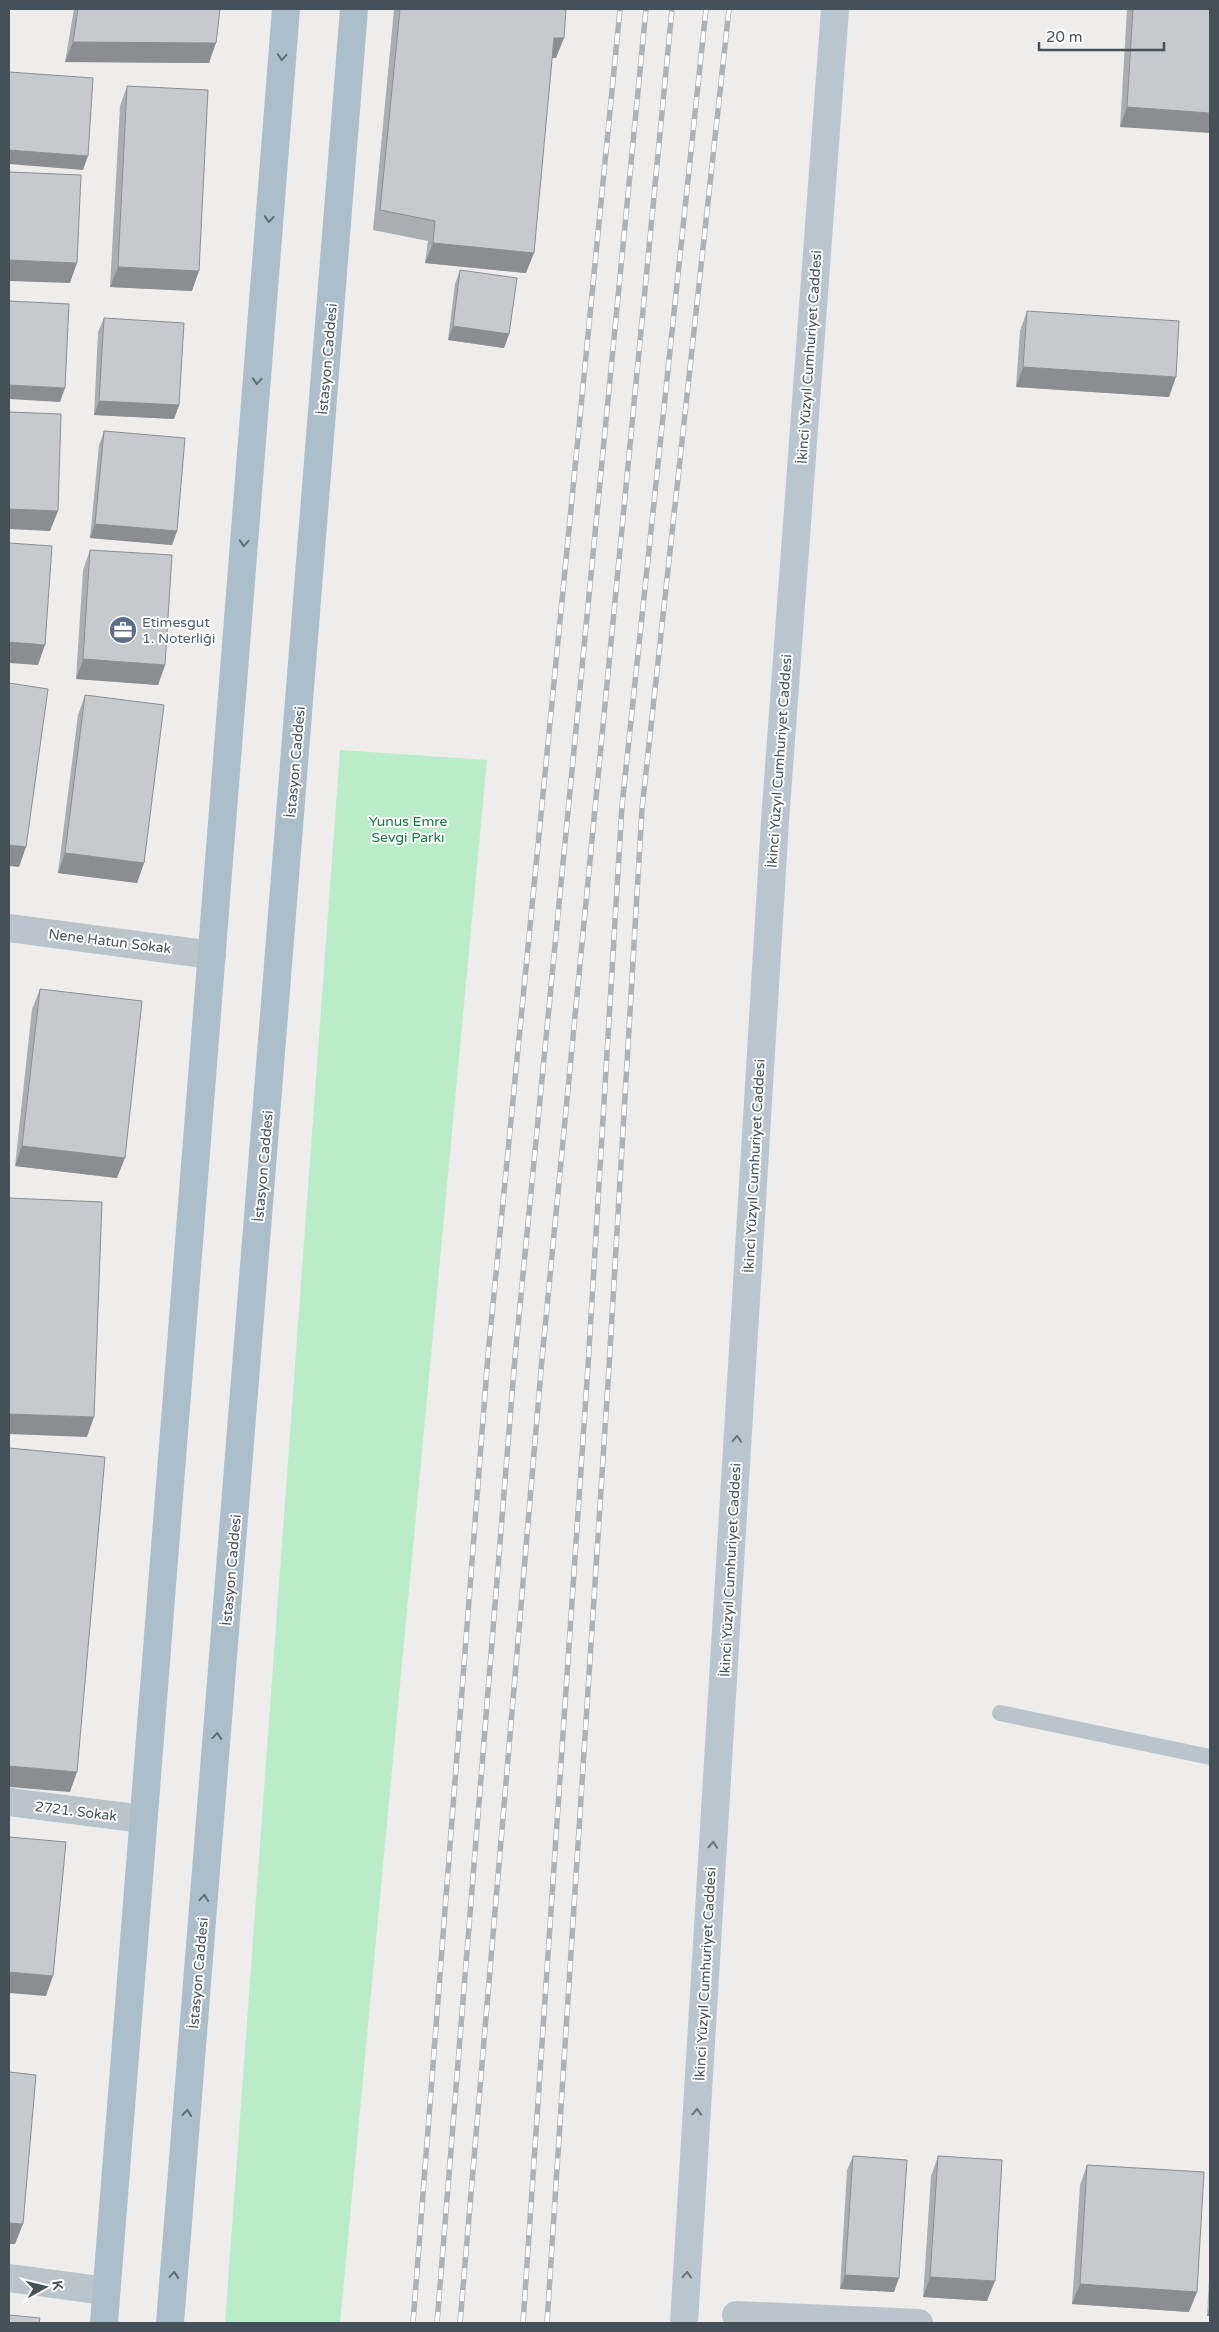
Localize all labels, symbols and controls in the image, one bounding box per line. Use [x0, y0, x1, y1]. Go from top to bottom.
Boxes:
scale bar [1039, 20, 1164, 52]
text: 20 m [1046, 28, 1083, 46]
one-way arrow [277, 54, 288, 62]
one-way arrow [264, 216, 275, 224]
street label: İkinci Yüzyıl Cumhuriyet Caddesi [794, 250, 825, 464]
street label: İstasyon Caddesi [314, 303, 341, 416]
one-way arrow [251, 378, 262, 386]
one-way arrow [239, 540, 250, 548]
place label: Etimesgut 1. Noterliği [142, 614, 215, 647]
office icon: Etimesgut 1. Noterliği [108, 615, 138, 645]
street label: İkinci Yüzyıl Cumhuriyet Caddesi [764, 654, 795, 868]
street label: İstasyon Caddesi [282, 706, 309, 819]
park label: Yunus Emre Sevgi Parkı [369, 813, 447, 846]
street label: Nene Hatun Sokak [48, 926, 173, 958]
street label: İkinci Yüzyıl Cumhuriyet Caddesi [740, 1059, 769, 1273]
street label: İstasyon Caddesi [250, 1110, 277, 1223]
one-way arrow [732, 1434, 743, 1442]
street label: İkinci Yüzyıl Cumhuriyet Caddesi [716, 1463, 745, 1677]
street label: İstasyon Caddesi [218, 1514, 245, 1627]
one-way arrow [212, 1732, 223, 1740]
street label: 2721. Sokak [34, 1798, 118, 1825]
one-way arrow [707, 1841, 718, 1849]
street label: İkinci Yüzyıl Cumhuriyet Caddesi [691, 1867, 720, 2081]
one-way arrow [199, 1894, 210, 1902]
street label: İstasyon Caddesi [185, 1917, 212, 2030]
one-way arrow [181, 2108, 192, 2116]
one-way arrow [691, 2108, 702, 2116]
north arrow [20, 2262, 70, 2312]
one-way arrow [168, 2270, 179, 2278]
one-way arrow [682, 2270, 693, 2278]
text: K [48, 2279, 67, 2292]

